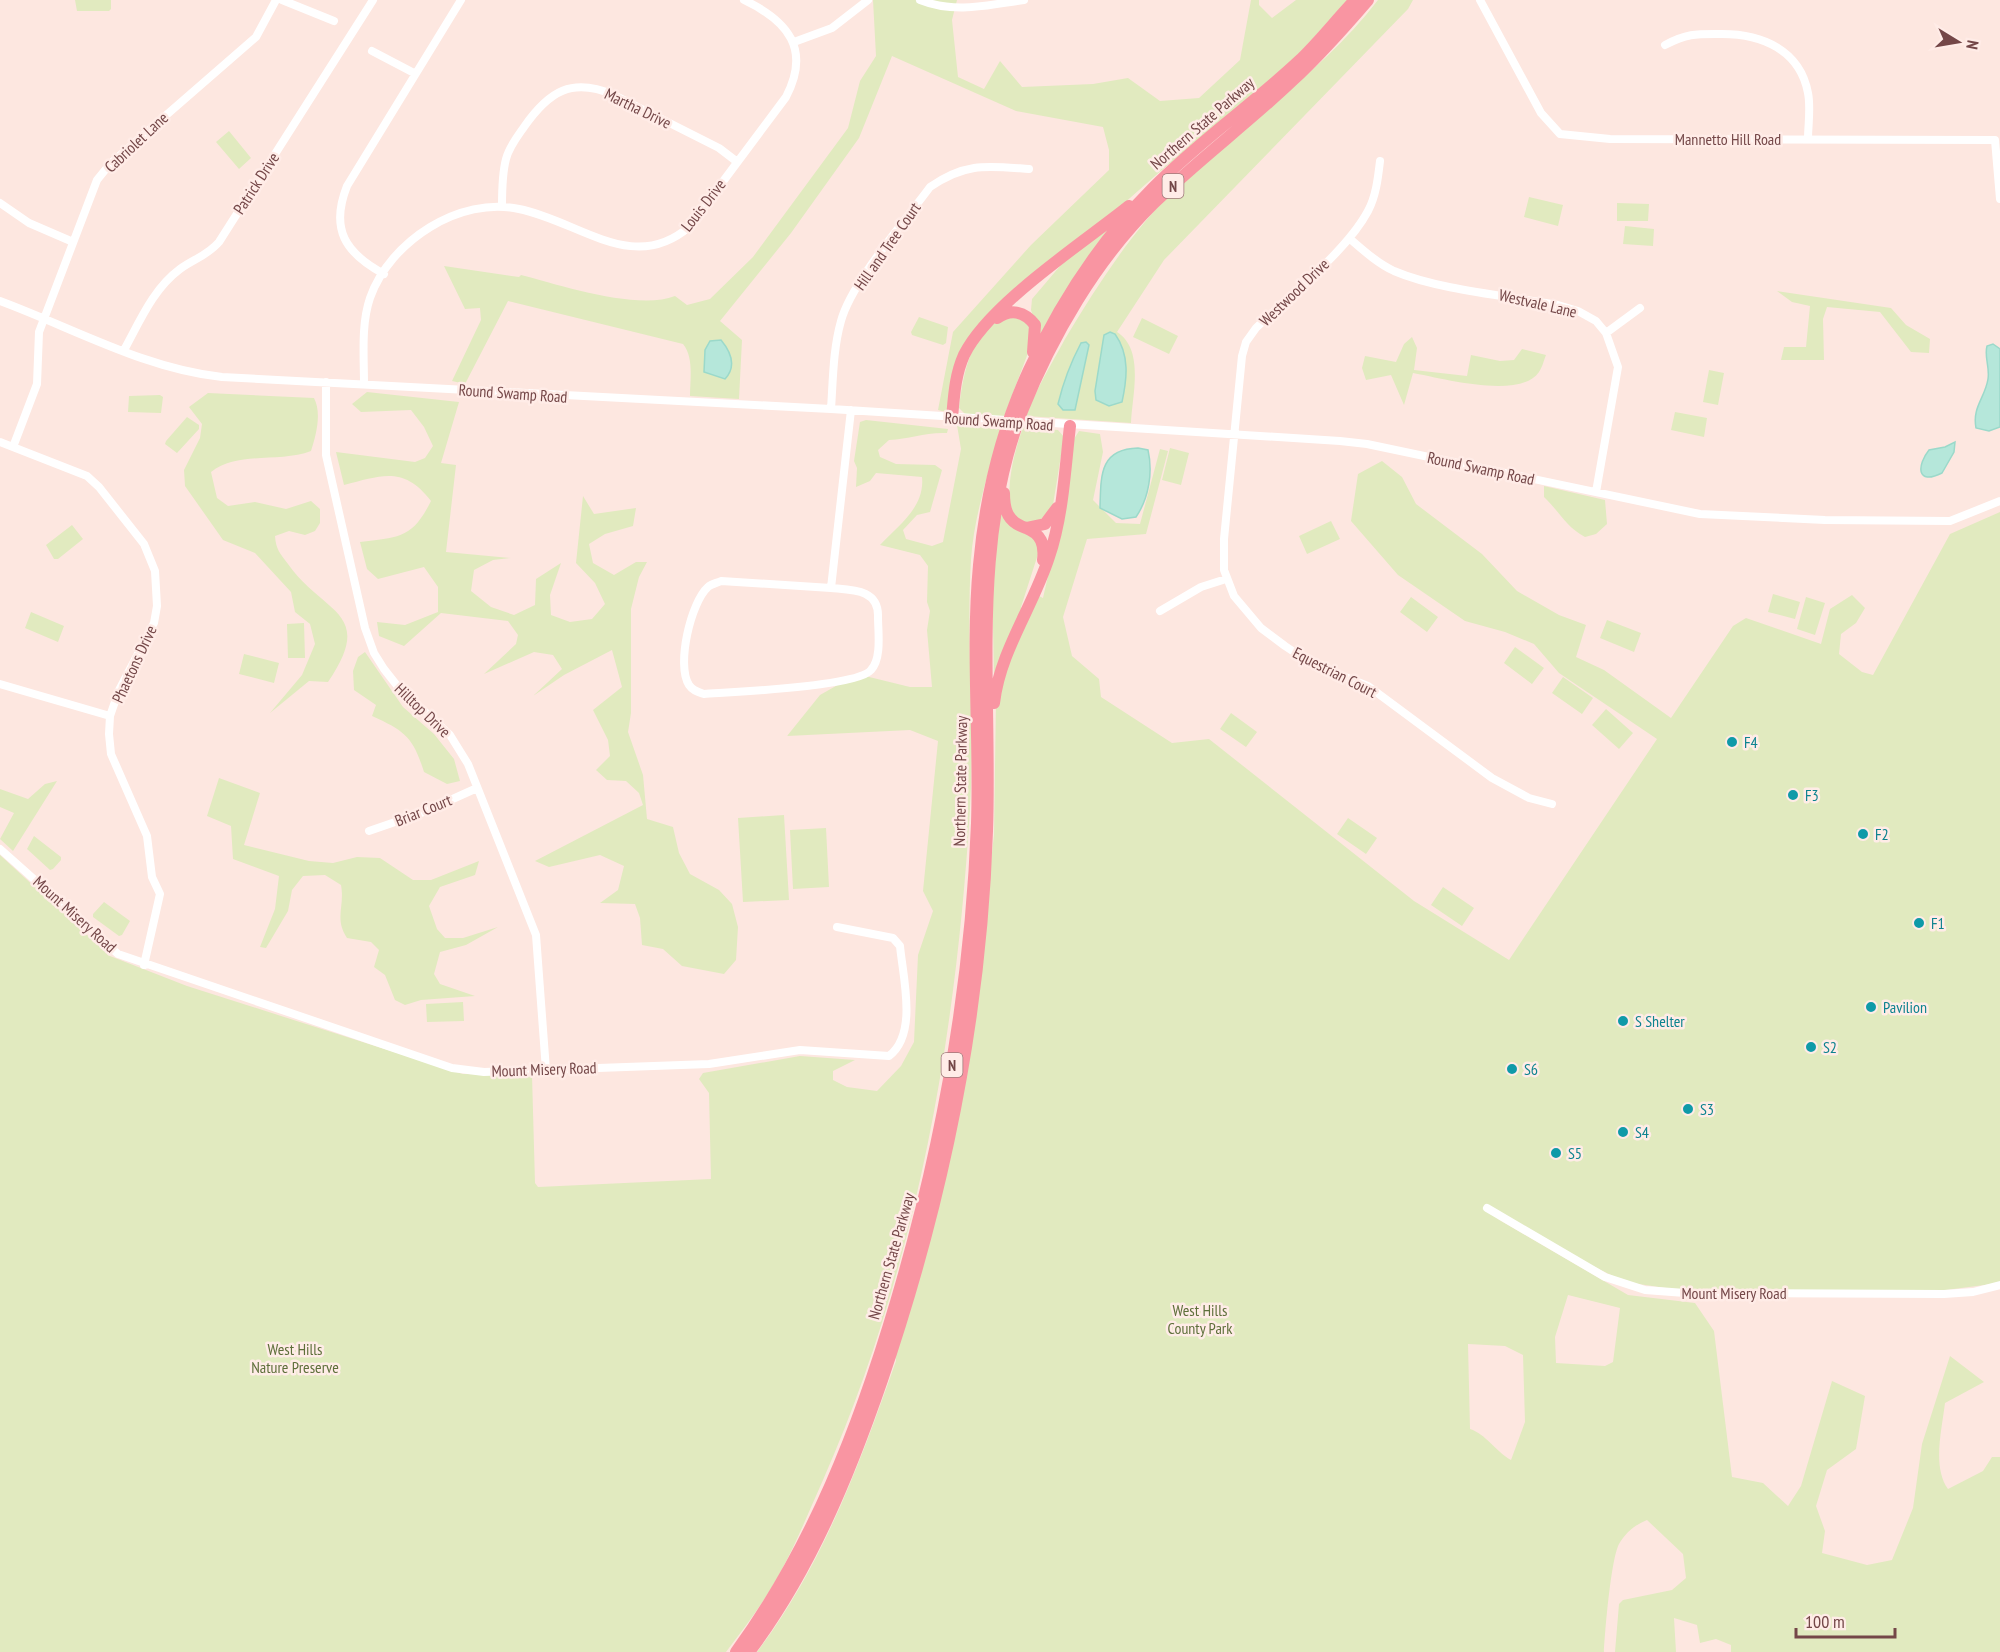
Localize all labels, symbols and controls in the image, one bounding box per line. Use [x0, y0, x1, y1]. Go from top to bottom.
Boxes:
north arrow [1928, 12, 1988, 72]
text: N [1962, 39, 1983, 51]
street label: Northern State Parkway [1146, 73, 1258, 173]
street label: Martha Drive [601, 83, 675, 133]
street label: Cabriolet Lane [100, 107, 172, 177]
street label: Mannetto Hill Road [1675, 129, 1781, 149]
street label: Patrick Drive [229, 148, 283, 218]
road number: N [1162, 174, 1184, 198]
street label: Louis Drive [676, 175, 730, 235]
street label: Hill and Tree Court [849, 198, 925, 294]
street label: Westwood Drive [1255, 254, 1333, 330]
street label: Westvale Lane [1497, 284, 1579, 322]
street label: Round Swamp Road [458, 379, 568, 407]
street label: Round Swamp Road [944, 407, 1054, 435]
street label: Round Swamp Road [1426, 447, 1536, 489]
street label: Phaetons Drive [107, 622, 161, 706]
street label: Equestrian Court [1290, 642, 1381, 702]
street label: Hilltop Drive [391, 678, 455, 742]
street label: Northern State Parkway [949, 715, 971, 847]
place label: F4 [1744, 732, 1758, 752]
marker: F4 [1725, 735, 1739, 749]
place label: F3 [1805, 785, 1819, 805]
marker: F3 [1786, 788, 1800, 802]
street label: Briar Court [392, 789, 455, 830]
place label: F2 [1875, 824, 1889, 844]
marker: F2 [1856, 827, 1870, 841]
street label: Mount Misery Road [29, 871, 121, 957]
place label: F1 [1931, 913, 1945, 933]
marker: F1 [1912, 916, 1926, 930]
place label: Pavilion [1883, 997, 1927, 1017]
marker: Pavilion [1864, 1000, 1878, 1014]
place label: S Shelter [1635, 1011, 1685, 1031]
marker: S Shelter [1616, 1014, 1630, 1028]
place label: S2 [1823, 1037, 1837, 1057]
marker: S2 [1804, 1040, 1818, 1054]
road number: N [942, 1053, 962, 1077]
street label: Mount Misery Road [491, 1057, 597, 1081]
place label: S6 [1524, 1059, 1538, 1079]
marker: S6 [1505, 1062, 1519, 1076]
place label: S3 [1700, 1099, 1714, 1119]
marker: S3 [1681, 1102, 1695, 1116]
place label: S4 [1635, 1122, 1649, 1142]
marker: S4 [1616, 1125, 1630, 1139]
place label: S5 [1568, 1143, 1582, 1163]
marker: S5 [1549, 1146, 1563, 1160]
street label: Northern State Parkway [863, 1190, 919, 1322]
street label: Mount Misery Road [1681, 1283, 1787, 1303]
park label: West Hills County Park [1168, 1300, 1233, 1338]
park label: West Hills Nature Preserve [251, 1339, 339, 1377]
scale bar [1796, 1601, 1895, 1639]
text: 100 m [1805, 1610, 1845, 1633]

